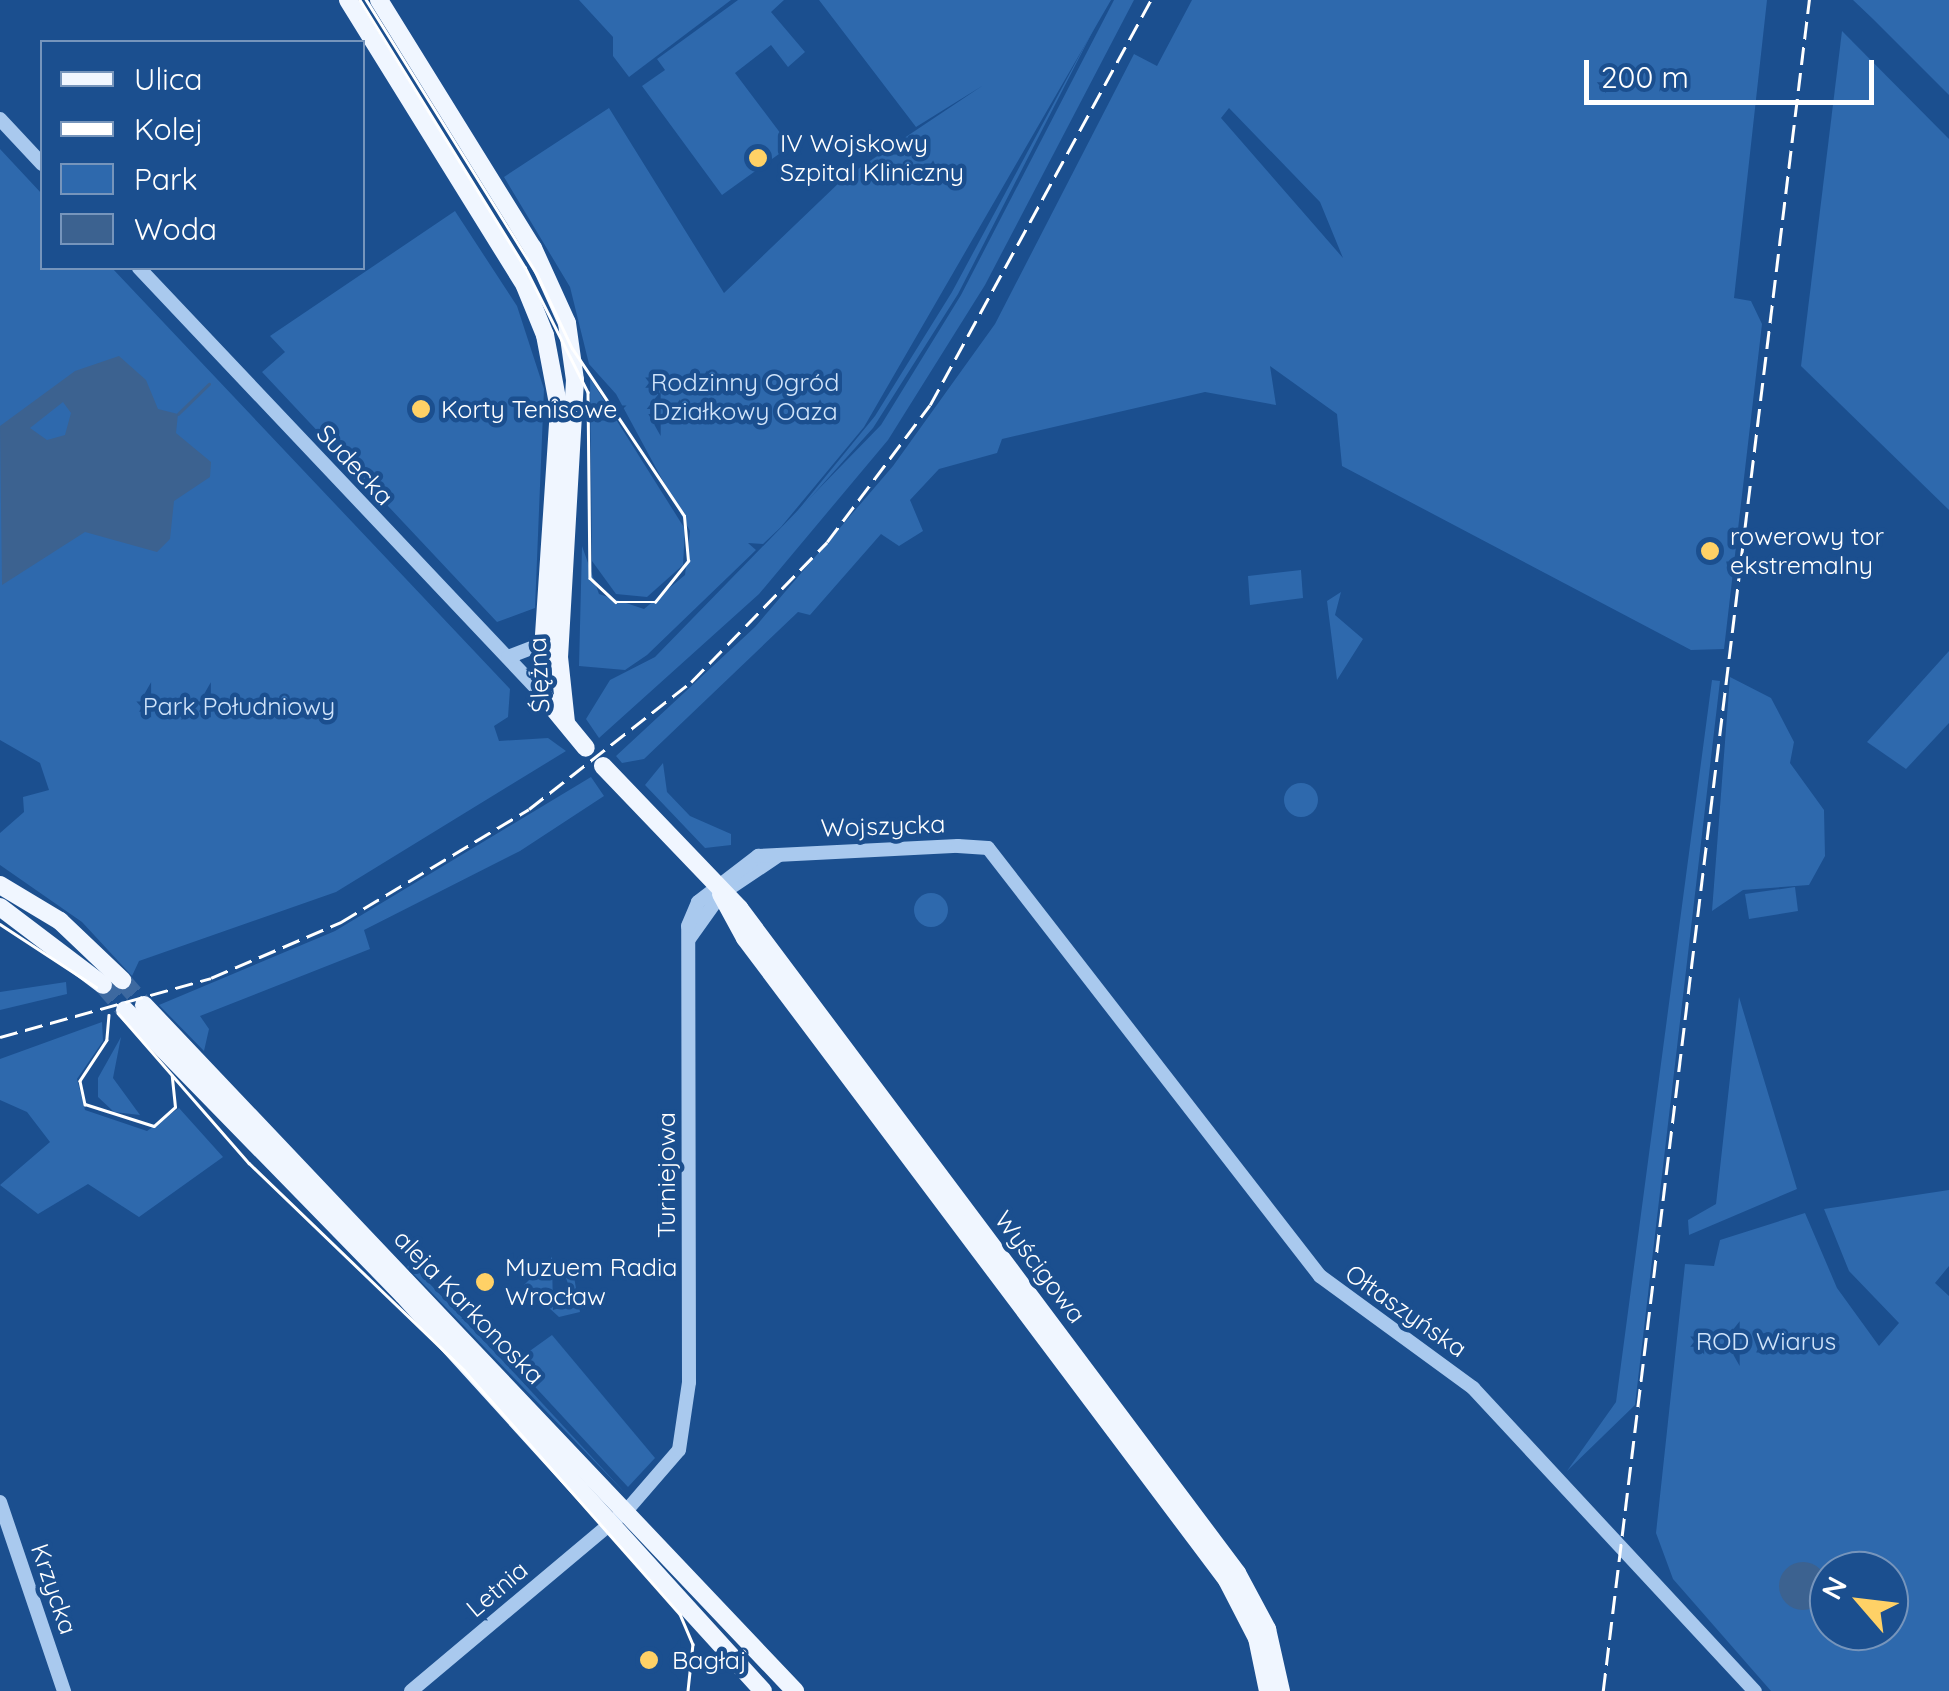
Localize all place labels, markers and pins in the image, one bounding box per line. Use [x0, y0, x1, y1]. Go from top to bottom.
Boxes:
place label: IV Wojskowy Szpital Kliniczny [780, 129, 964, 188]
marker: IV Wojskowy Szpital Kliniczny [745, 145, 771, 171]
place label: Korty Tenisowe [441, 394, 617, 424]
marker: Korty Tenisowe [410, 398, 432, 420]
place label: rowerowy tor ekstremalny [1730, 522, 1884, 581]
marker: rowerowy tor ekstremalny [1699, 540, 1721, 562]
place label: Muzuem Radia Wrocław [505, 1253, 677, 1312]
marker: Muzuem Radia Wrocław [474, 1271, 496, 1293]
place label: Bagłaj [672, 1645, 747, 1675]
marker: Bagłaj [636, 1647, 662, 1673]

